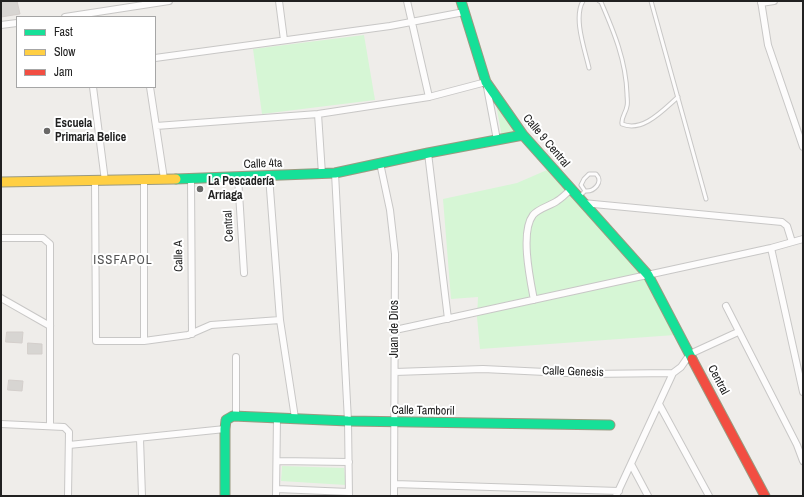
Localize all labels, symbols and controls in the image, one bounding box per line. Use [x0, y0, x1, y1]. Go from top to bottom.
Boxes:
legend [16, 16, 156, 88]
text: Fast [54, 24, 73, 40]
text: Slow [54, 44, 75, 60]
text: Jam [54, 64, 73, 80]
street label: Calle 9 Central [520, 111, 572, 171]
place label: Escuela Primaria Belice [55, 117, 126, 145]
marker: Escuela Primaria Belice [42, 126, 52, 136]
street label: Calle 4ta [243, 156, 283, 172]
place label: La Pescadería Arriaga [208, 175, 274, 203]
marker: La Pescadería Arriaga [195, 184, 205, 194]
street label: Central [221, 210, 237, 242]
street label: Calle A [172, 240, 186, 272]
district label: ISSFAPOL [93, 253, 153, 269]
street label: Juan de Dios [388, 300, 402, 358]
street label: Central [704, 363, 732, 397]
street label: Calle Genesis [542, 364, 604, 380]
street label: Calle Tamboril [391, 403, 455, 419]

